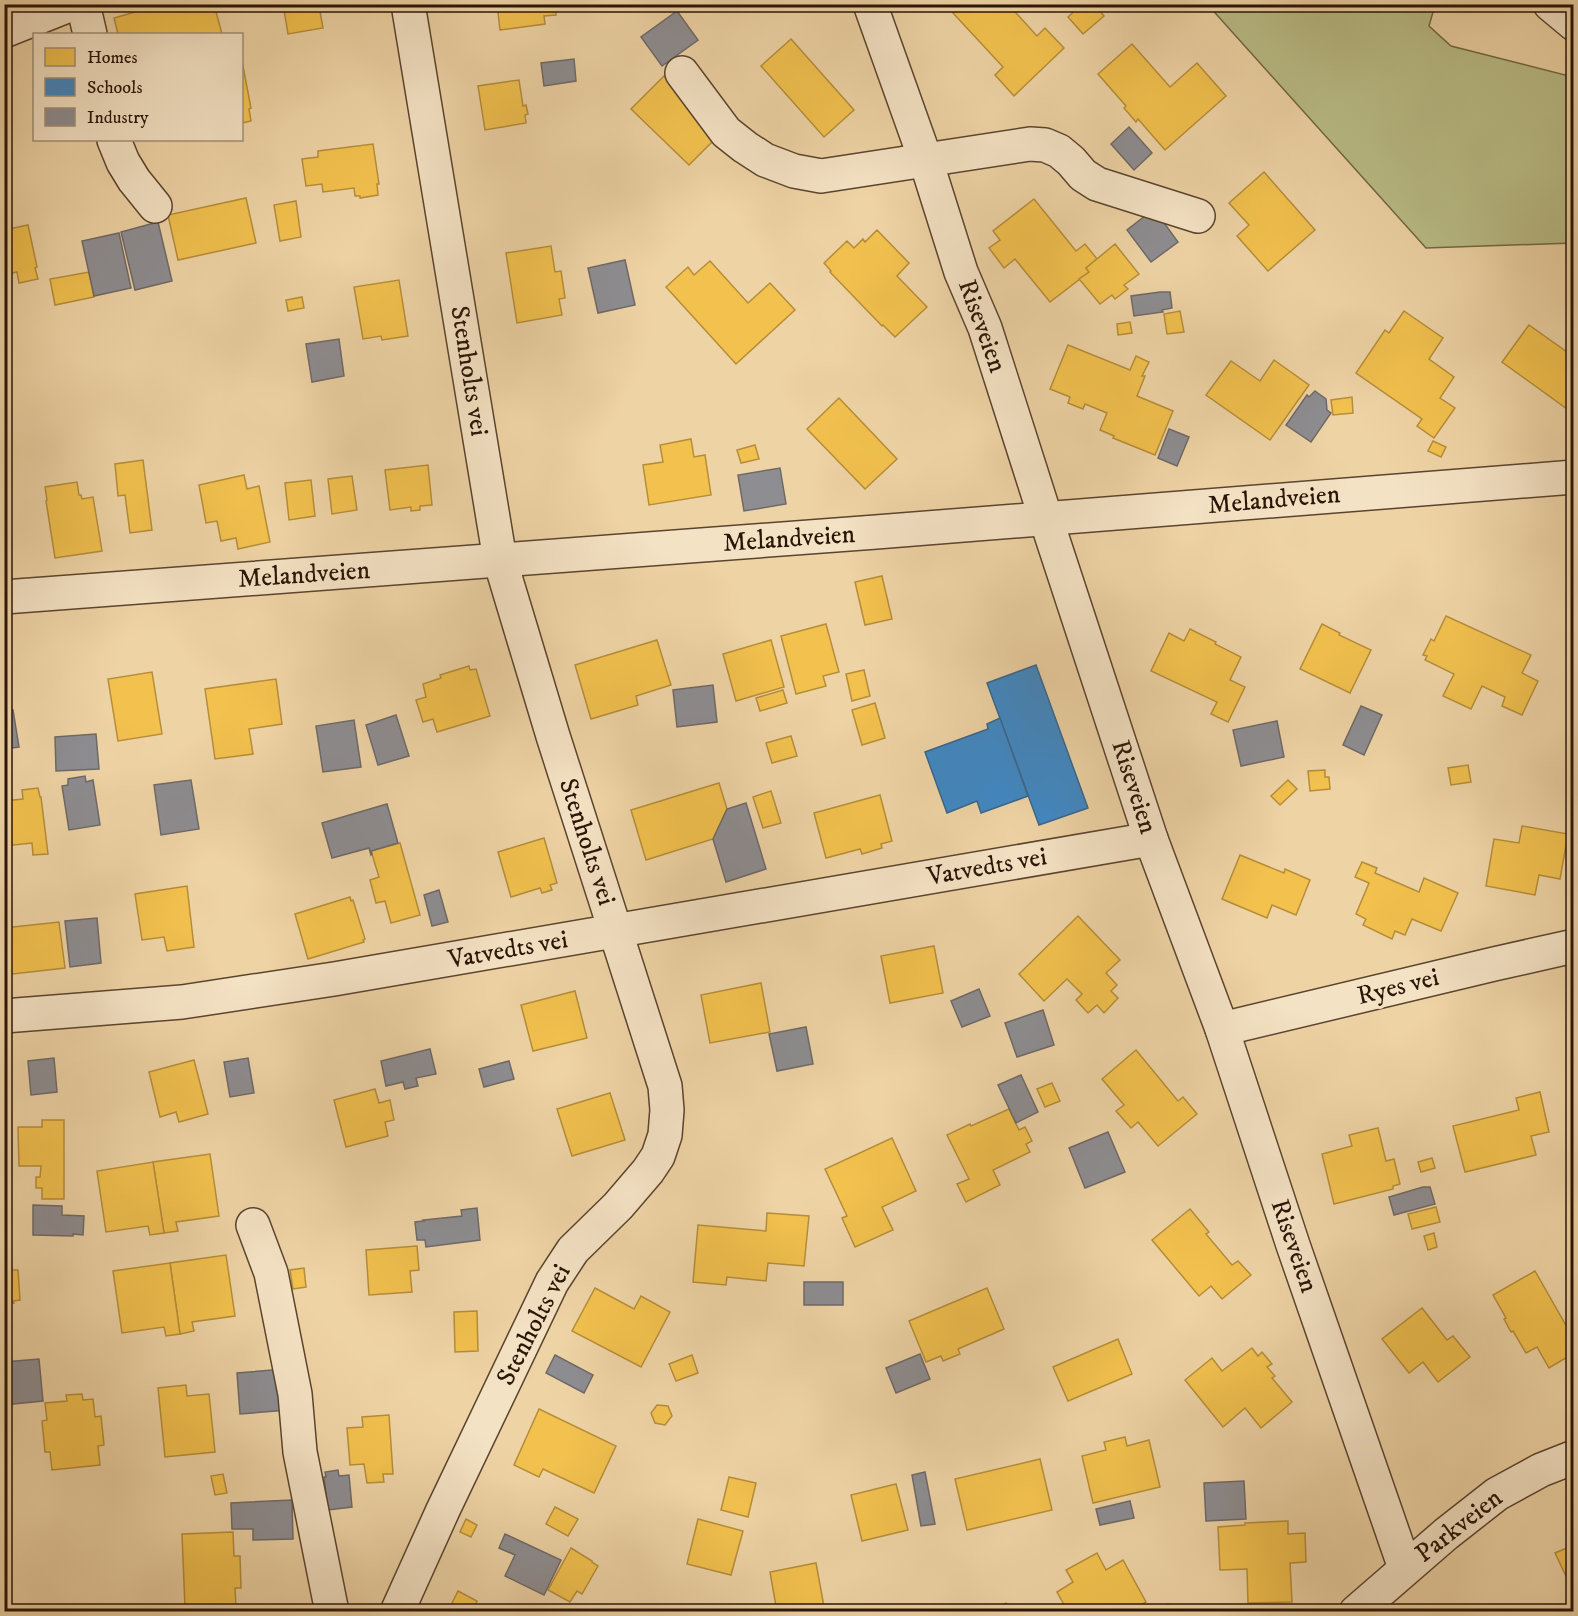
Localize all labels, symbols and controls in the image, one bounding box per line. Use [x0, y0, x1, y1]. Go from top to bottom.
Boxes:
legend [33, 33, 243, 141]
text: Homes [87, 47, 138, 69]
text: Schools [87, 77, 142, 99]
text: Industry [87, 107, 149, 129]
street label: Riseveien [950, 275, 1014, 377]
street label: Stenholts vei [442, 303, 496, 439]
street label: Melandveien [1207, 478, 1342, 522]
street label: Melandveien [722, 518, 857, 560]
street label: Melandveien [237, 554, 372, 596]
street label: Riseveien [1103, 736, 1165, 838]
street label: Stenholts vei [551, 774, 623, 910]
street label: Vatvedts vei [924, 840, 1049, 894]
street label: Vatvedts vei [445, 923, 570, 977]
street label: Ryes vei [1354, 961, 1442, 1013]
street label: Riseveien [1263, 1195, 1325, 1297]
street label: Stenholts vei [489, 1259, 579, 1391]
street label: Parkveien [1409, 1481, 1510, 1570]

